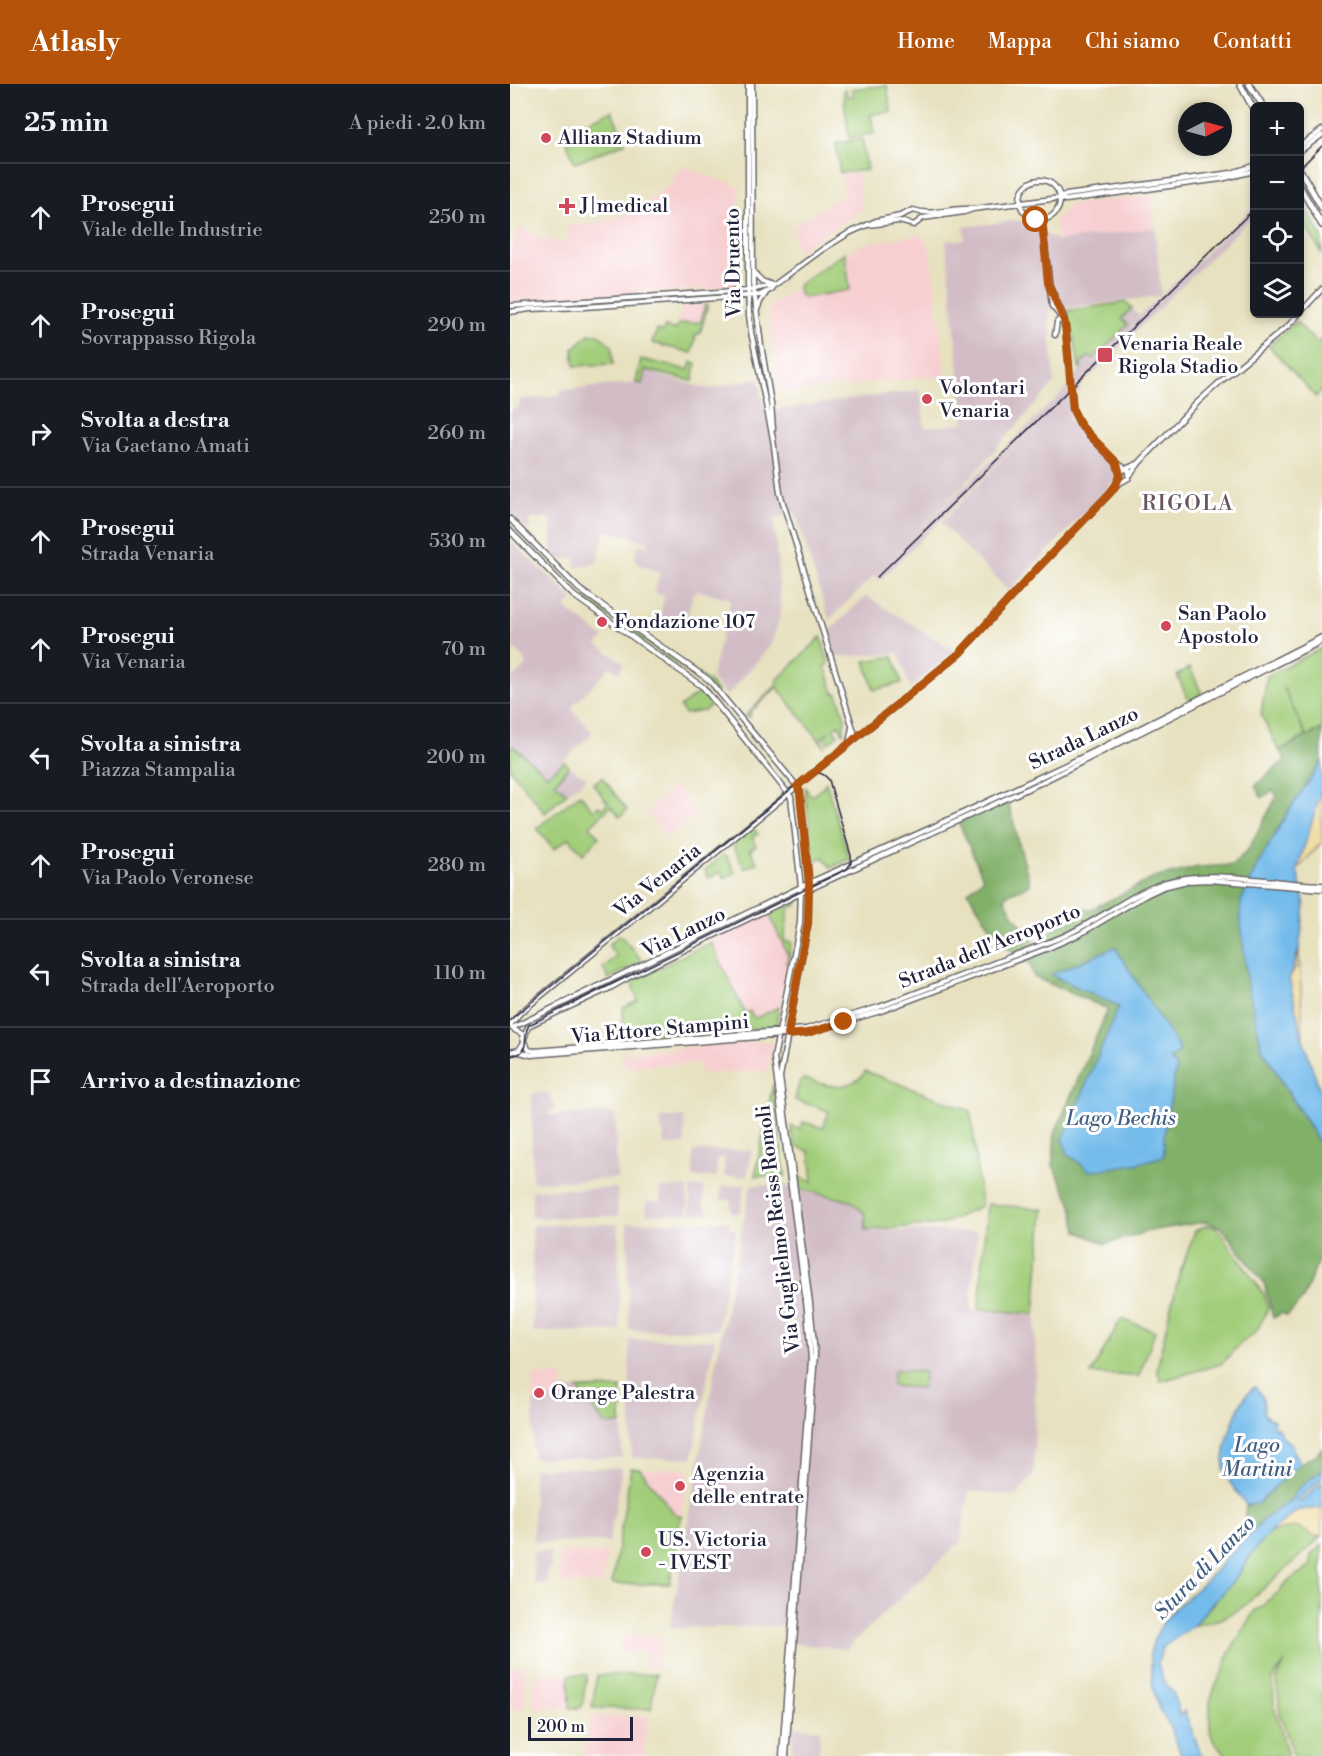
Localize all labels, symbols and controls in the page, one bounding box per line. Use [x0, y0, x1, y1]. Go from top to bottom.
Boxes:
text: Atlasly [30, 25, 120, 60]
text: Home [897, 29, 955, 55]
text: Mappa [988, 29, 1052, 55]
text: Chi siamo [1085, 29, 1180, 55]
text: Contatti [1213, 29, 1292, 55]
north arrow [1178, 102, 1232, 156]
map controls [1250, 102, 1304, 318]
button: + [1250, 102, 1304, 156]
text: 25 min [24, 107, 108, 139]
text: A piedi · 2.0 km [349, 111, 486, 136]
place label: Allianz Stadium [557, 126, 702, 151]
marker: Allianz Stadium [539, 131, 553, 145]
button: − [1250, 156, 1304, 210]
text: Prosegui [81, 191, 175, 218]
place label: J|medical [579, 194, 668, 219]
marker: J|medical [558, 197, 576, 215]
icon: ahead [24, 201, 57, 234]
text: 250 m [429, 205, 486, 230]
route start [1022, 206, 1048, 232]
street label: Via Druento [721, 208, 747, 319]
button: locate [1250, 210, 1304, 264]
text: Viale delle Industrie [81, 218, 263, 243]
button: layers [1250, 264, 1304, 318]
text: Prosegui [81, 299, 175, 326]
icon: ahead [24, 309, 57, 342]
text: 290 m [428, 313, 486, 338]
text: Sovrappasso Rigola [81, 326, 256, 351]
place label: Venaria Reale Rigola Stadio [1117, 332, 1243, 380]
marker: Venaria Reale Rigola Stadio [1096, 346, 1114, 364]
place label: Volontari Venaria [938, 376, 1025, 424]
marker: Volontari Venaria [920, 392, 934, 406]
text: Svolta a destra [81, 407, 230, 434]
icon: right [24, 417, 57, 450]
text: 260 m [428, 421, 486, 446]
text: Via Gaetano Amati [81, 434, 250, 459]
district label: RIGOLA [1142, 491, 1234, 517]
text: Prosegui [81, 515, 175, 542]
icon: ahead [24, 525, 57, 558]
text: 530 m [429, 529, 486, 554]
text: Strada Venaria [81, 542, 214, 567]
place label: San Paolo Apostolo [1177, 602, 1267, 650]
place label: Fondazione 107 [614, 610, 755, 635]
marker: Fondazione 107 [595, 615, 609, 629]
marker: San Paolo Apostolo [1159, 619, 1173, 633]
text: Prosegui [81, 623, 175, 650]
icon: ahead [24, 633, 57, 666]
text: 70 m [442, 637, 486, 662]
text: Via Venaria [81, 650, 186, 675]
street label: Strada Lanzo [1025, 702, 1143, 776]
text: Svolta a sinistra [81, 731, 241, 758]
icon: left [24, 741, 57, 774]
text: 200 m [426, 745, 486, 770]
text: Piazza Stampalia [81, 758, 236, 783]
street label: Via Venaria [609, 838, 707, 924]
text: Prosegui [81, 839, 175, 866]
icon: ahead [24, 849, 57, 882]
text: 280 m [427, 853, 486, 878]
text: Via Paolo Veronese [81, 866, 254, 891]
street label: Strada dell'Aeroporto [896, 899, 1084, 995]
street label: Via Lanzo [637, 902, 730, 964]
text: Svolta a sinistra [81, 947, 241, 974]
icon: left [24, 957, 57, 990]
text: 110 m [434, 961, 486, 986]
text: Strada dell'Aeroporto [81, 974, 275, 999]
route end [830, 1008, 856, 1034]
street label: Via Ettore Stampini [569, 1010, 751, 1050]
icon: arrive [24, 1065, 57, 1098]
text: Arrivo a destinazione [81, 1068, 301, 1095]
street label: Via Guglielmo Reiss Romoli [751, 1103, 807, 1356]
water label: Lago Bechis [1065, 1106, 1176, 1132]
place label: Orange Palestra [551, 1381, 696, 1406]
marker: Orange Palestra [532, 1386, 546, 1400]
water label: Lago Martini [1222, 1433, 1293, 1483]
place label: Agenzia delle entrate [691, 1462, 804, 1510]
marker: Agenzia delle entrate [673, 1479, 687, 1493]
water label: Stura di Lanzo [1149, 1511, 1261, 1625]
place label: US. Victoria - IVEST [658, 1528, 768, 1576]
marker: US. Victoria - IVEST [639, 1545, 653, 1559]
scale bar [528, 1714, 633, 1742]
text: 200 m [537, 1717, 585, 1737]

